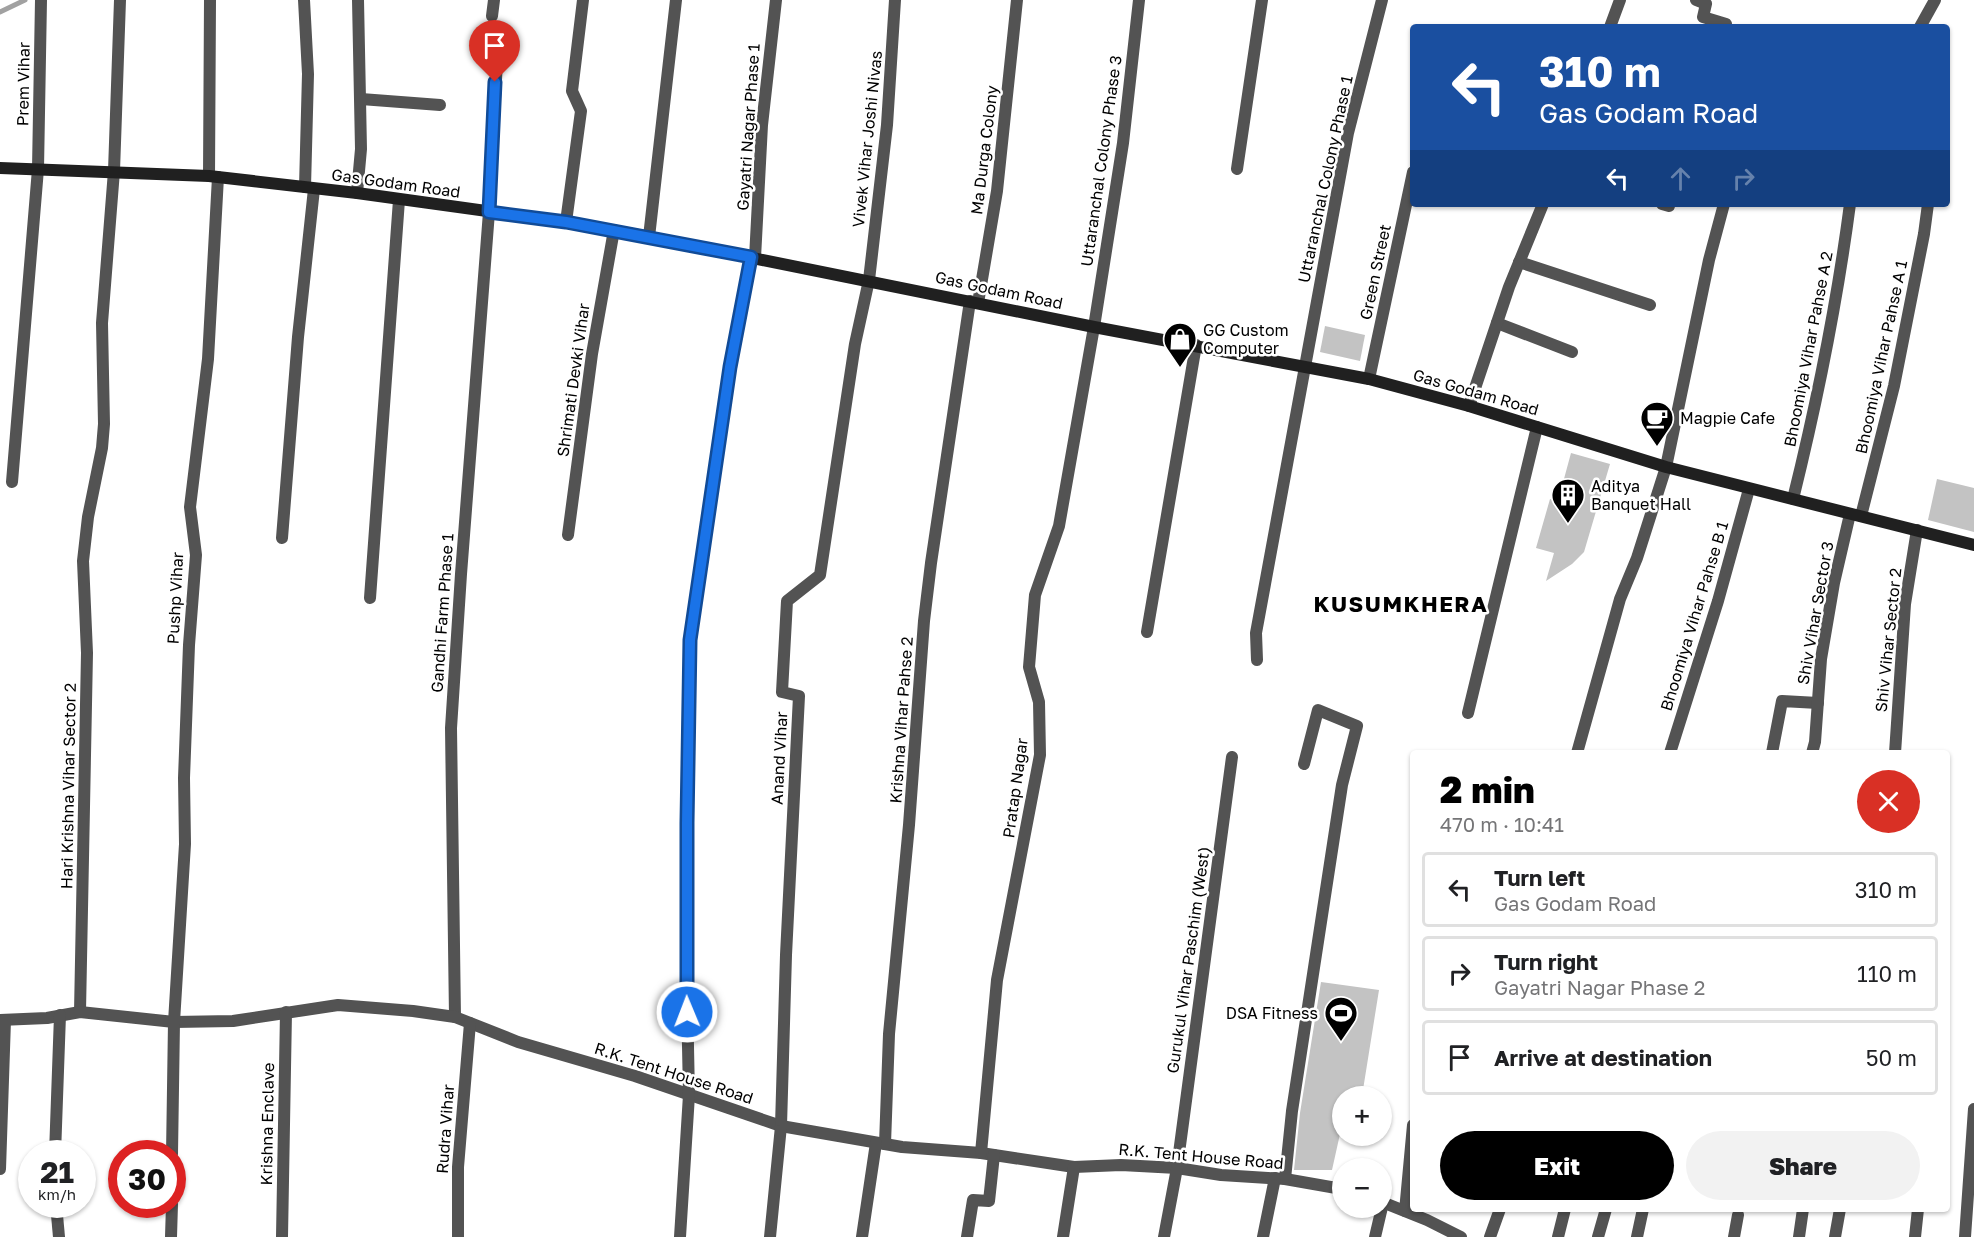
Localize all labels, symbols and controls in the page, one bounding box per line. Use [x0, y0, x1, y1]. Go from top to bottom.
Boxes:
pin [469, 20, 520, 82]
icon: arrive [478, 29, 511, 62]
street label: Prem Vihar [12, 42, 34, 126]
street label: Gayatri Nagar Phase 1 [732, 43, 764, 211]
text: 310 m [1539, 46, 1661, 96]
icon: left [1440, 48, 1518, 126]
street label: Vivek Vihar Joshi Nivas [848, 50, 886, 228]
street label: Uttaranchal Colony Phase 3 [1076, 54, 1126, 268]
street label: Uttaranchal Colony Phase 1 [1293, 73, 1357, 284]
street label: Ma Durga Colony [966, 84, 1002, 216]
text: Gas Godam Road [1539, 97, 1758, 129]
icon: left [1601, 162, 1634, 195]
icon: ahead [1664, 162, 1697, 195]
icon: right [1727, 162, 1760, 195]
street label: Gas Godam Road [330, 164, 462, 202]
street label: Green Street [1355, 222, 1395, 322]
street label: Bhoomiya Vihar Pahse A 2 [1779, 250, 1837, 448]
street label: Bhoomiya Vihar Pahse A 1 [1851, 258, 1911, 456]
street label: Gas Godam Road [933, 267, 1065, 313]
street label: Shrimati Devki Vihar [552, 302, 594, 458]
place label: GG Custom Computer [1203, 320, 1289, 358]
shop icon: GG Custom Computer [1162, 321, 1198, 368]
street label: Gas Godam Road [1411, 364, 1541, 420]
cafe icon: Magpie Cafe [1639, 400, 1675, 447]
place label: Magpie Cafe [1680, 408, 1775, 428]
place label: Aditya Banquet Hall [1591, 476, 1691, 514]
building icon: Aditya Banquet Hall [1550, 477, 1586, 524]
street label: Bhoomiya Vihar Pahse B 1 [1656, 519, 1732, 713]
street label: Gandhi Farm Phase 1 [426, 532, 458, 693]
street label: Shiv Vihar Sector 3 [1793, 540, 1837, 686]
street label: Pushp Vihar [163, 551, 187, 645]
street label: Shiv Vihar Sector 2 [1870, 567, 1906, 713]
district label: KUSUMKHERA [1314, 590, 1488, 617]
street label: Krishna Vihar Pahse 2 [885, 636, 917, 804]
street label: Hari Krishna Vihar Sector 2 [56, 683, 80, 889]
street label: Anand Vihar [767, 711, 791, 805]
street label: Pratap Nagar [998, 737, 1032, 839]
text: 2 min [1440, 768, 1535, 811]
button: close [1857, 770, 1920, 833]
text: 470 m · 10:41 [1440, 812, 1564, 836]
street label: Gurukul Vihar Paschim (West) [1162, 845, 1214, 1075]
text: Turn left [1494, 864, 1585, 891]
icon: left [1443, 873, 1476, 906]
text: 310 m [1855, 876, 1917, 903]
text: Gas Godam Road [1494, 891, 1656, 915]
text: Turn right [1494, 948, 1598, 975]
icon: right [1443, 957, 1476, 990]
text: 110 m [1857, 960, 1917, 987]
text: Gayatri Nagar Phase 2 [1494, 975, 1705, 999]
position arrow [655, 980, 719, 1044]
sports icon: DSA Fitness [1323, 995, 1359, 1042]
place label: DSA Fitness [1226, 1003, 1318, 1023]
street label: R.K. Tent House Road [592, 1038, 756, 1108]
icon: arrive [1443, 1041, 1476, 1074]
text: Arrive at destination [1494, 1044, 1712, 1071]
text: 50 m [1866, 1044, 1917, 1071]
street label: Krishna Enclave [256, 1062, 278, 1186]
street label: Rudra Vihar [432, 1084, 458, 1174]
map controls [1332, 1086, 1392, 1218]
button: + [1332, 1086, 1392, 1146]
button: Exit [1440, 1131, 1674, 1200]
button: Share [1686, 1131, 1920, 1200]
street label: R.K. Tent House Road [1118, 1139, 1284, 1173]
speed limit sign: 30 [108, 1140, 186, 1218]
text: 21 [40, 1154, 74, 1190]
button: − [1332, 1158, 1392, 1218]
text: km/h [38, 1185, 76, 1203]

